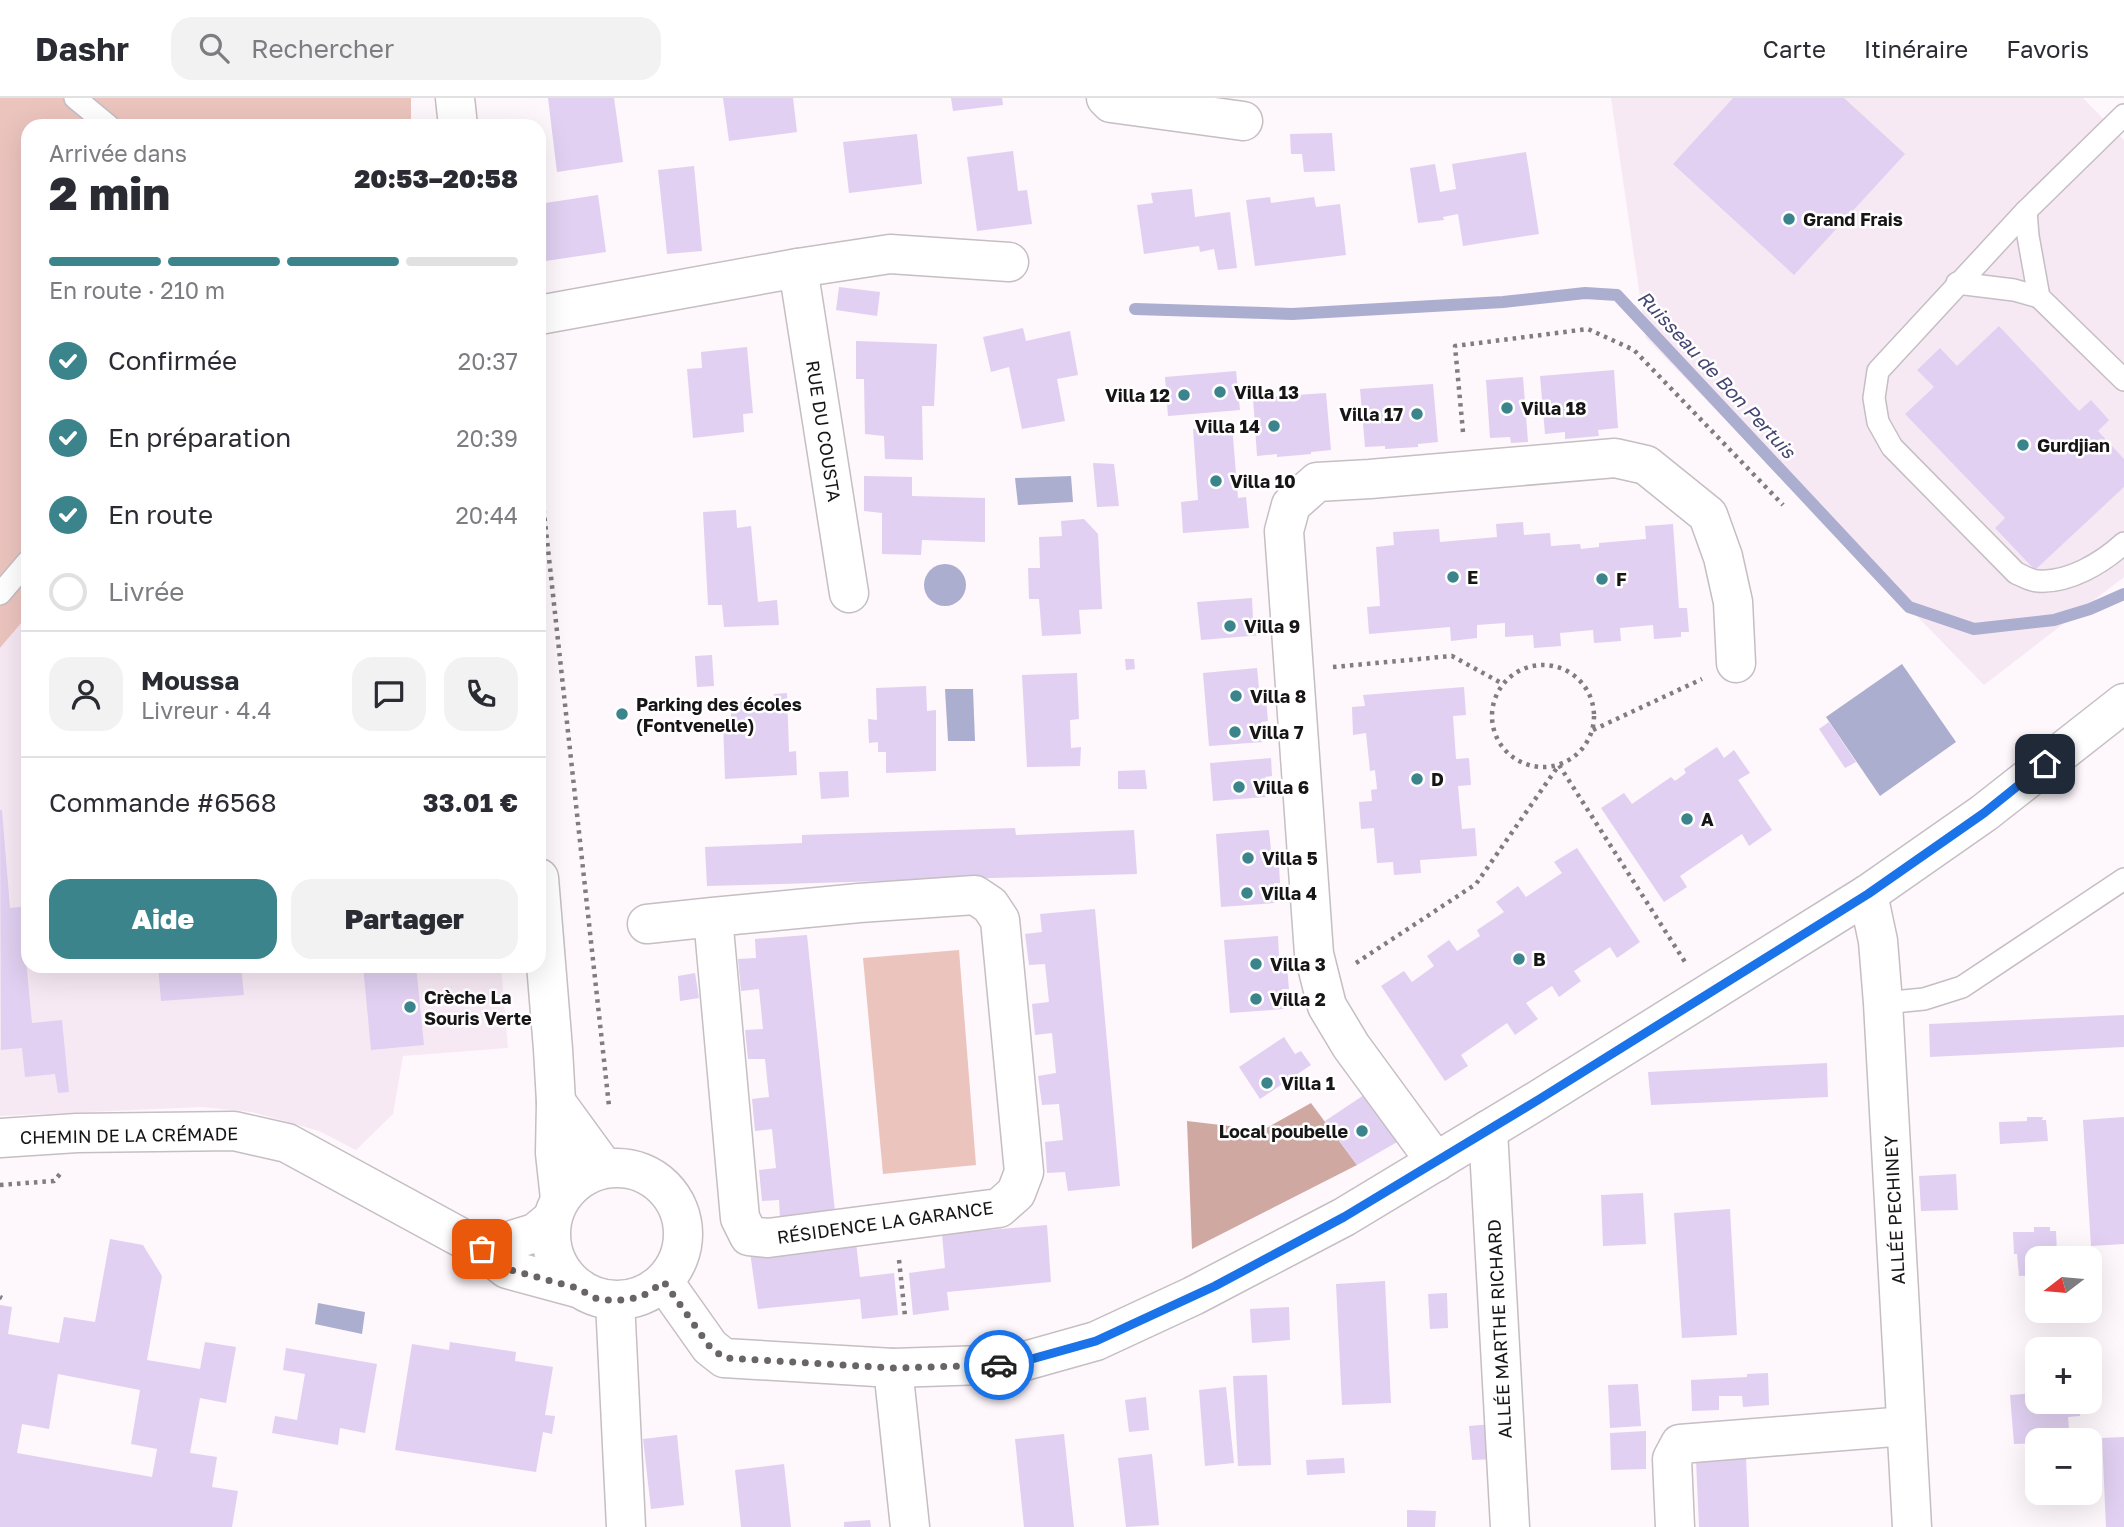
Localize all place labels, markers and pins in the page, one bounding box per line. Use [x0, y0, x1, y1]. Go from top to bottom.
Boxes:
place label: Grand Frais [1803, 208, 1903, 230]
marker: Grand Frais [1781, 211, 1797, 227]
place label: Villa 13 [1234, 381, 1299, 403]
place label: Villa 12 [1105, 384, 1170, 406]
marker: Villa 13 [1212, 384, 1228, 400]
marker: Villa 12 [1176, 387, 1192, 403]
place label: Villa 18 [1521, 397, 1587, 419]
marker: Villa 18 [1499, 400, 1515, 416]
place label: Villa 17 [1339, 403, 1403, 425]
marker: Villa 17 [1409, 406, 1425, 422]
place label: Villa 14 [1195, 415, 1260, 437]
marker: Villa 14 [1266, 418, 1282, 434]
place label: Gurdjian [2037, 434, 2110, 456]
marker: Gurdjian [2015, 437, 2031, 453]
place label: Villa 10 [1230, 470, 1296, 492]
marker: Villa 10 [1208, 473, 1224, 489]
place label: E [1467, 566, 1478, 588]
place label: F [1616, 568, 1627, 590]
marker: E [1445, 569, 1461, 585]
marker: F [1594, 571, 1610, 587]
place label: Villa 9 [1244, 615, 1300, 637]
marker: Villa 9 [1222, 618, 1238, 634]
place label: Villa 8 [1250, 685, 1306, 707]
marker: Villa 8 [1228, 688, 1244, 704]
place label: Parking des écoles (Fontvenelle) [636, 693, 802, 736]
marker: Parking des écoles (Fontvenelle) [614, 706, 630, 722]
place label: Villa 7 [1249, 721, 1304, 743]
marker: Villa 7 [1227, 724, 1243, 740]
pin [2015, 734, 2075, 794]
place label: D [1431, 768, 1444, 790]
marker: D [1409, 771, 1425, 787]
place label: Villa 6 [1253, 776, 1309, 798]
marker: Villa 6 [1231, 779, 1247, 795]
place label: A [1701, 808, 1714, 830]
marker: A [1679, 811, 1695, 827]
place label: Villa 5 [1262, 847, 1318, 869]
marker: Villa 5 [1240, 850, 1256, 866]
place label: Villa 4 [1261, 882, 1317, 904]
marker: Villa 4 [1239, 885, 1255, 901]
place label: B [1533, 948, 1546, 970]
marker: B [1511, 951, 1527, 967]
place label: Villa 3 [1270, 953, 1326, 975]
marker: Villa 3 [1248, 956, 1264, 972]
place label: Crèche La Souris Verte [424, 986, 532, 1029]
place label: Villa 2 [1270, 988, 1326, 1010]
marker: Villa 2 [1248, 991, 1264, 1007]
marker: Crèche La Souris Verte [402, 999, 418, 1015]
place label: Villa 1 [1281, 1072, 1335, 1094]
marker: Villa 1 [1259, 1075, 1275, 1091]
place label: Local poubelle [1219, 1120, 1348, 1142]
marker: Local poubelle [1354, 1123, 1370, 1139]
pin [452, 1219, 512, 1279]

